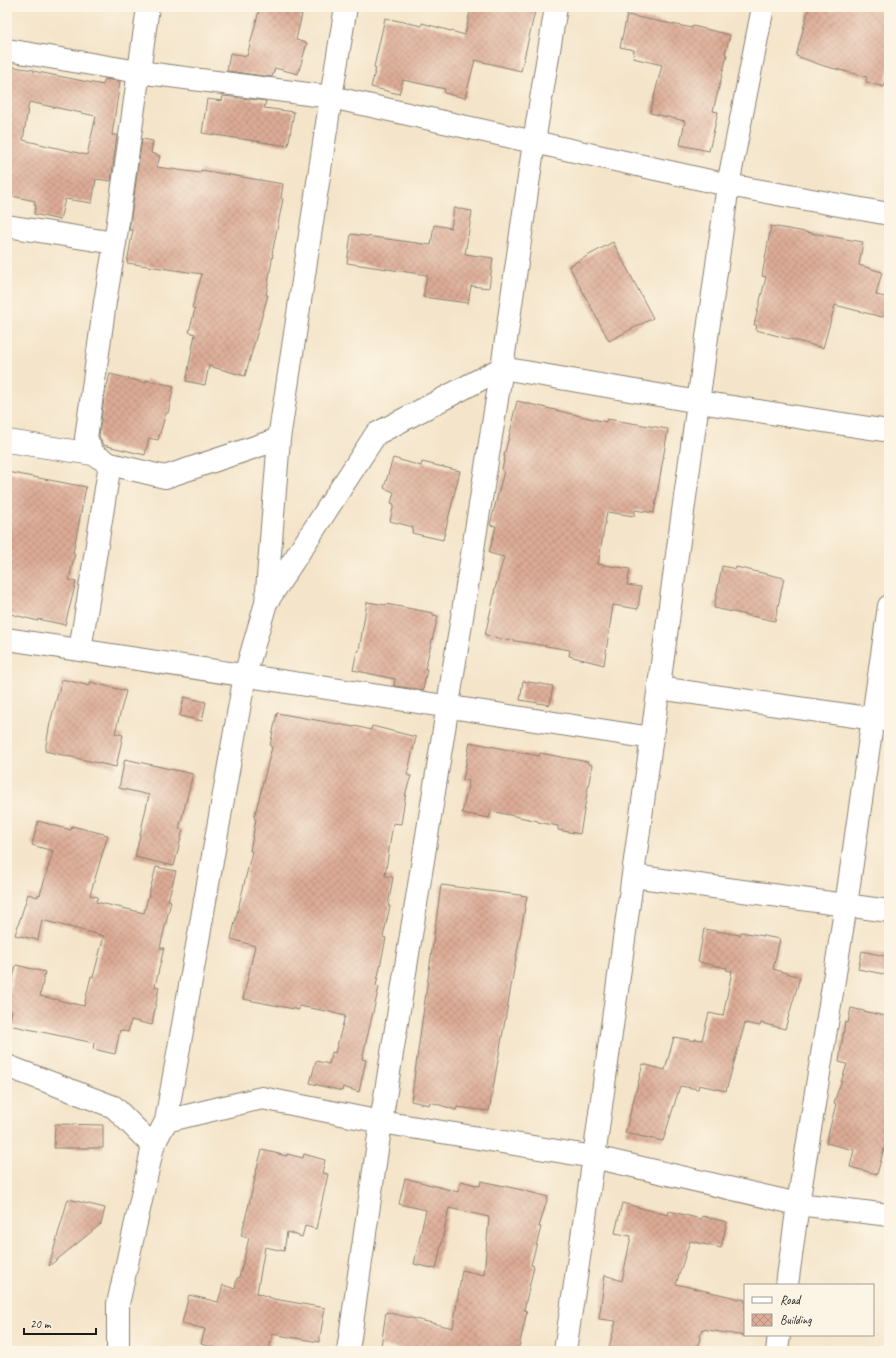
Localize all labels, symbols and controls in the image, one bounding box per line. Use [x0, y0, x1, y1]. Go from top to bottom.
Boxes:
legend [744, 1284, 874, 1336]
text: Road [780, 1292, 802, 1308]
scale bar [24, 1310, 96, 1336]
text: Building [780, 1312, 812, 1328]
text: 20 m [30, 1316, 52, 1332]

